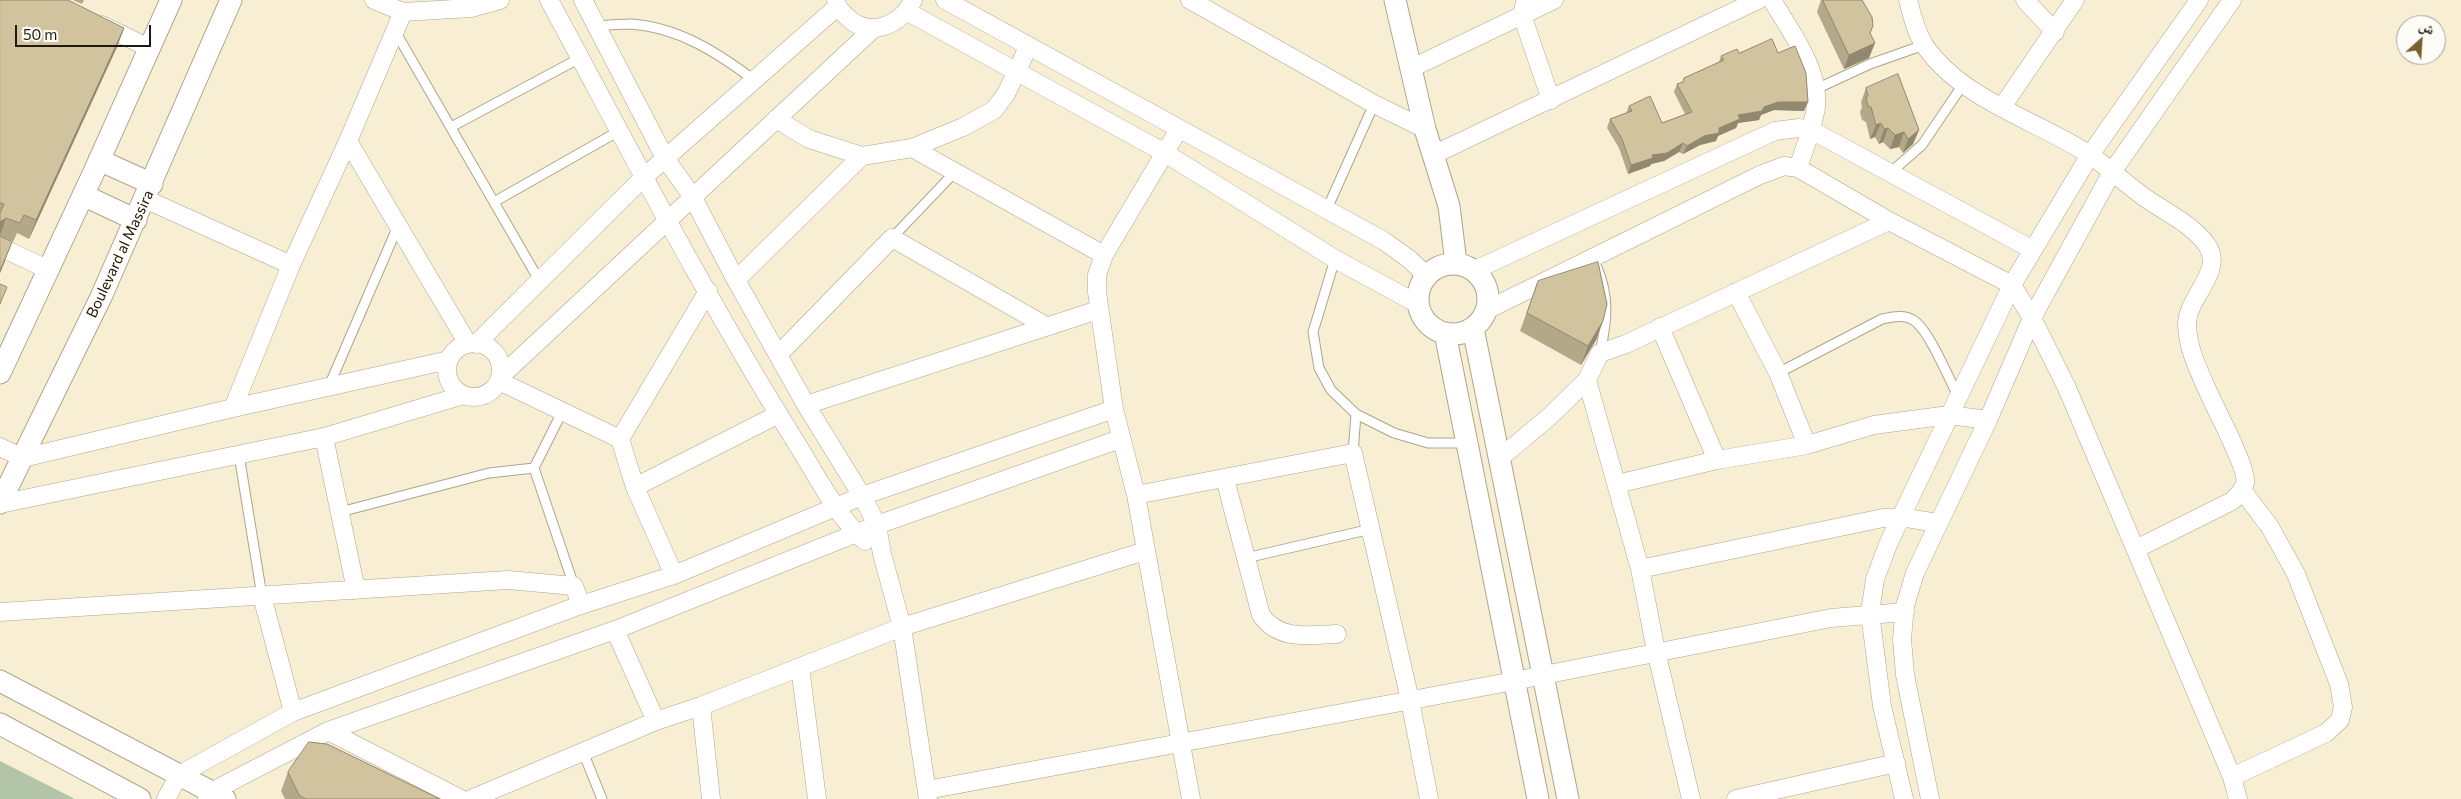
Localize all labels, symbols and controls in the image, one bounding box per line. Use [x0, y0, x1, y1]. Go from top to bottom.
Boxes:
scale bar [18, 15, 154, 47]
north arrow [2396, 15, 2446, 65]
text: ش [2417, 16, 2438, 38]
text: 50 m [23, 25, 57, 43]
street label: Boulevard al Massira [82, 187, 158, 321]

